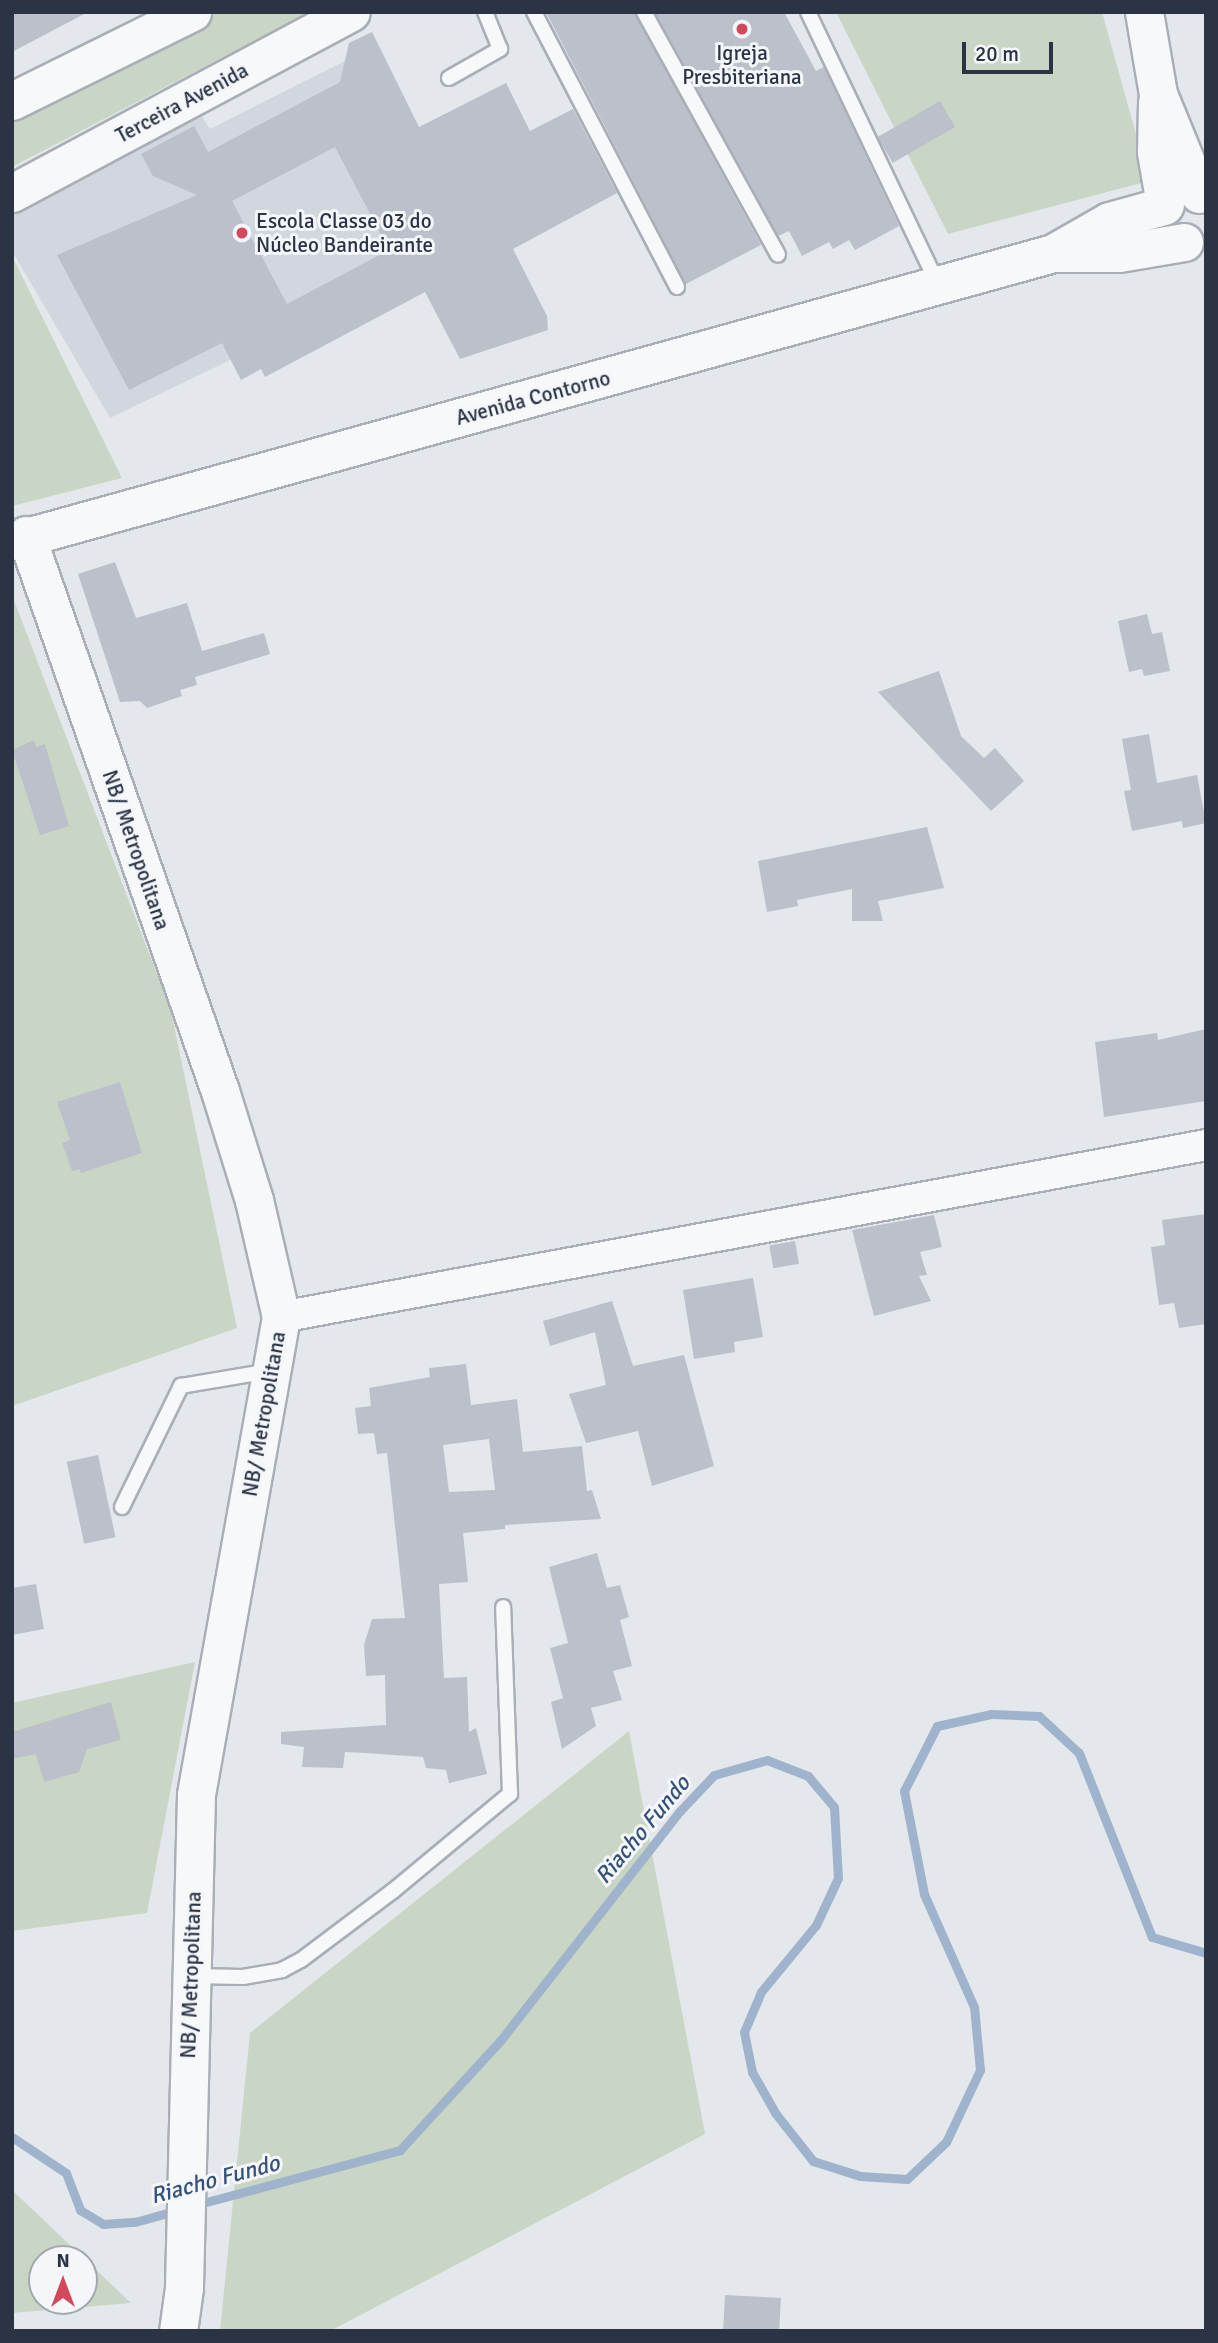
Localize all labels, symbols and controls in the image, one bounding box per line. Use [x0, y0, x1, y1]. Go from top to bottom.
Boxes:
marker: Igreja Presbiteriana [734, 21, 750, 37]
scale bar [966, 28, 1057, 72]
place label: Igreja Presbiteriana [682, 40, 802, 90]
text: 20 m [975, 41, 1019, 67]
street label: Terceira Avenida [111, 57, 253, 149]
place label: Escola Classe 03 do Núcleo Bandeirante [256, 208, 433, 258]
marker: Escola Classe 03 do Núcleo Bandeirante [234, 225, 250, 241]
street label: Avenida Contorno [453, 365, 613, 431]
street label: NB/ Metropolitana [97, 767, 175, 933]
street label: NB/ Metropolitana [237, 1329, 291, 1499]
water label: Riacho Fundo [590, 1770, 696, 1890]
street label: NB/ Metropolitana [175, 1891, 207, 2059]
water label: Riacho Fundo [147, 2150, 283, 2210]
north arrow [28, 2245, 98, 2315]
text: N [56, 2249, 70, 2273]

